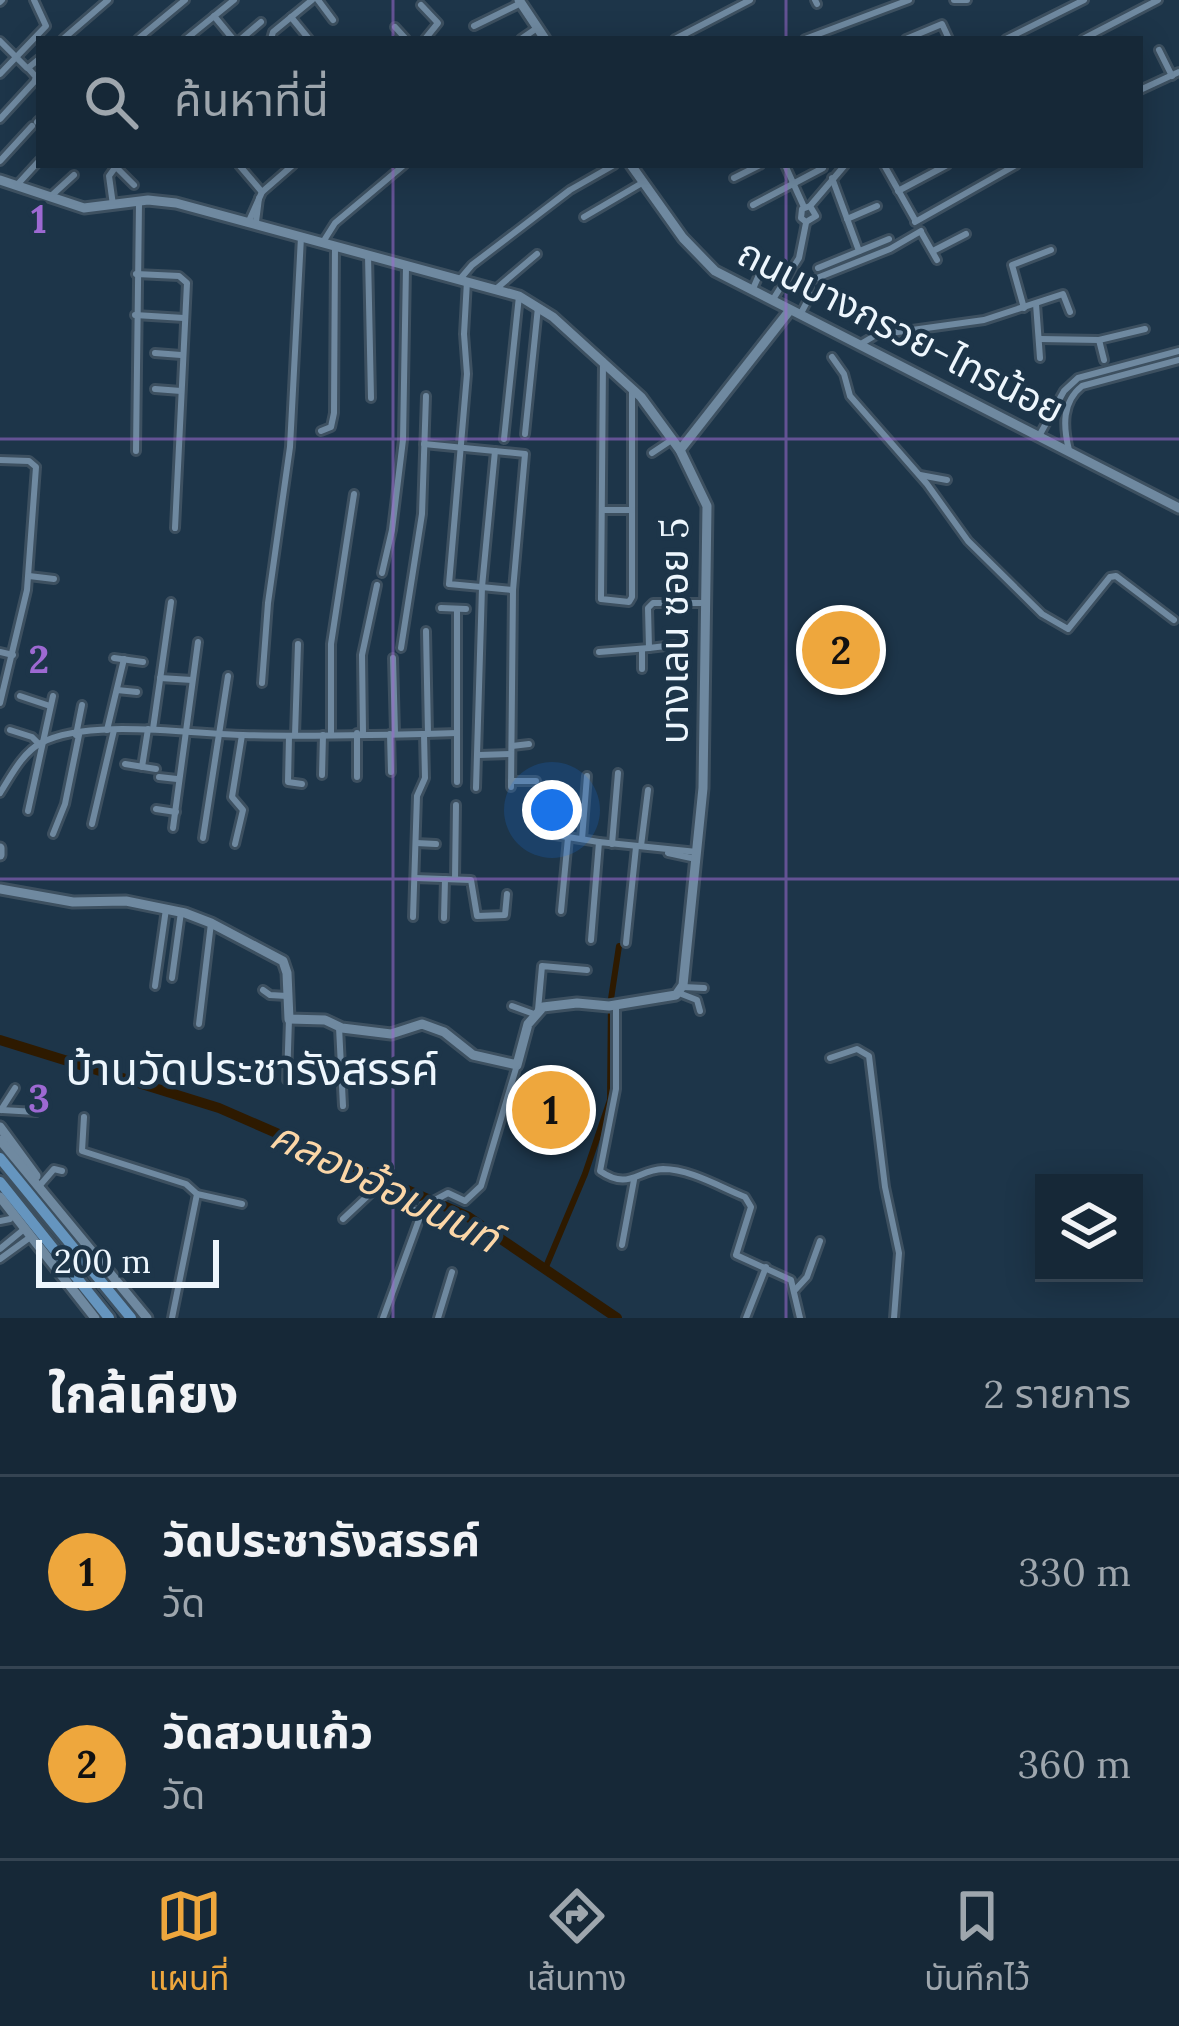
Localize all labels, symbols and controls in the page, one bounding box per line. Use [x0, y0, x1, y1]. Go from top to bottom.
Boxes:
search box [36, 36, 1143, 168]
icon: search [78, 69, 144, 135]
text: ค้นหาที่นี่ [174, 71, 329, 128]
text: 1 [31, 194, 47, 244]
street label: ถนนบางกรวย-ไทรน้อย [729, 227, 1073, 435]
street label: บางเลน ซอย 5 [649, 518, 699, 744]
pin: 2 [802, 605, 880, 695]
text: 2 [29, 634, 49, 684]
your location [522, 780, 582, 840]
district label: บ้านวัดประชารังสรรค์ [65, 1040, 439, 1097]
pin: 1 [512, 1065, 590, 1155]
text: 3 [28, 1073, 50, 1123]
water label: คลองอ้อมนนท์ [262, 1107, 514, 1268]
map controls [1035, 1174, 1143, 1282]
button: layers [1035, 1174, 1143, 1282]
scale bar [36, 1234, 219, 1287]
text: 200 m [54, 1240, 151, 1282]
text: ใกล้เคียง [48, 1361, 238, 1426]
text: 2 รายการ [984, 1369, 1131, 1419]
text: วัดประชารังสรรค์ [162, 1511, 480, 1568]
text: 1 [79, 1547, 95, 1597]
text: 330 m [1018, 1547, 1131, 1597]
text: วัด [162, 1578, 205, 1628]
text: วัดสวนแก้ว [162, 1703, 373, 1760]
text: 2 [77, 1739, 97, 1789]
text: 360 m [1017, 1739, 1131, 1789]
text: วัด [162, 1770, 205, 1820]
tab: แผนที่ [149, 1883, 229, 2005]
tab: เส้นทาง [527, 1883, 627, 2005]
tab: บันทึกไว้ [924, 1883, 1030, 2005]

